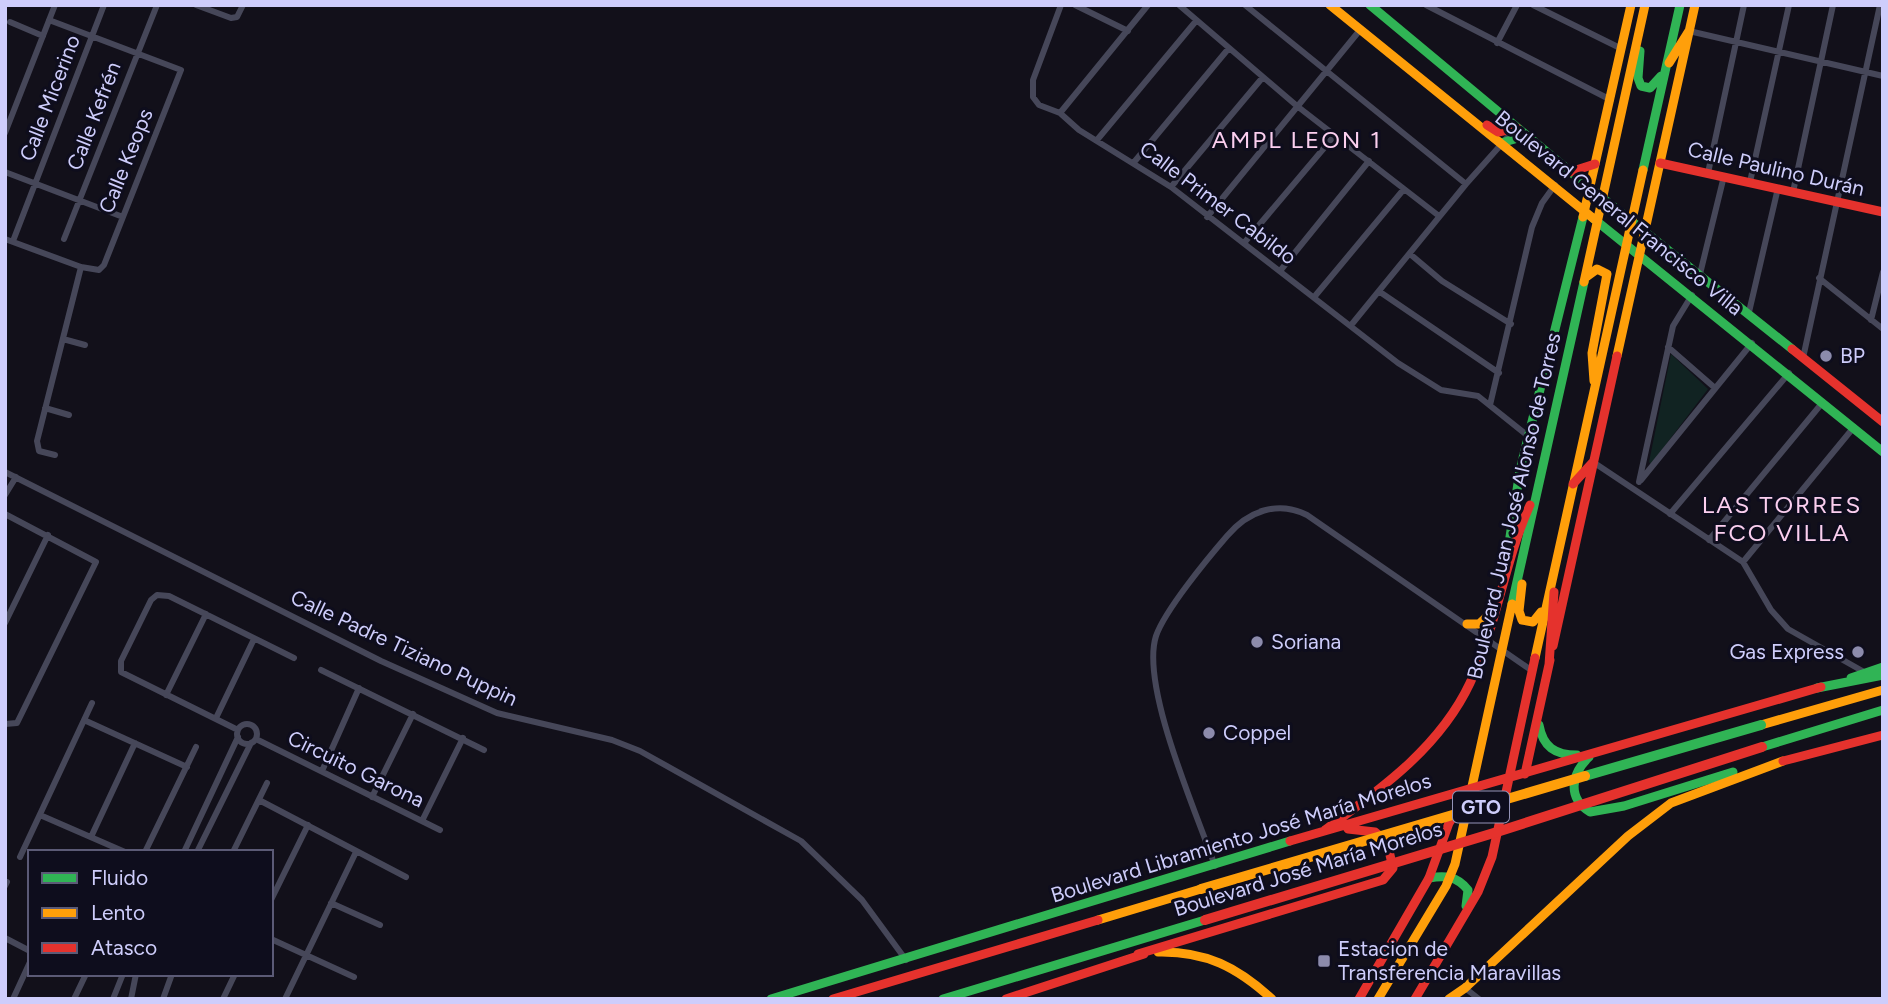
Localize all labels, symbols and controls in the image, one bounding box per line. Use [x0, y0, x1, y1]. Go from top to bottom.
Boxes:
street label: Calle Micerino [14, 31, 85, 164]
street label: Calle Kefrén [61, 58, 126, 173]
street label: Calle Keops [93, 105, 158, 217]
street label: Boulevard General Francisco Villa [1490, 105, 1748, 320]
district label: AMPL LEON 1 [1212, 125, 1382, 154]
street label: Calle Primer Cabildo [1135, 136, 1302, 270]
street label: Calle Paulino Durán [1685, 136, 1867, 201]
street label: Boulevard Juan José Alonso de Torres [1461, 330, 1566, 682]
place label: BP [1840, 343, 1865, 368]
marker: BP [1818, 348, 1834, 364]
district label: LAS TORRES FCO VILLA [1702, 490, 1862, 547]
street label: Calle Padre Tiziano Puppin [287, 584, 521, 711]
place label: Soriana [1271, 629, 1341, 654]
marker: Soriana [1249, 634, 1265, 650]
place label: Gas Express [1729, 639, 1844, 664]
marker: Gas Express [1850, 644, 1866, 660]
place label: Coppel [1223, 720, 1291, 745]
street label: Circuito Garona [284, 725, 429, 812]
marker: Coppel [1201, 725, 1217, 741]
street label: Boulevard Libramiento José María Morelos [1048, 768, 1434, 907]
road number: GTO [1453, 792, 1509, 822]
street label: Boulevard José María Morelos [1171, 816, 1445, 921]
legend [28, 850, 273, 976]
text: Fluido [91, 865, 148, 890]
text: Lento [91, 900, 145, 925]
text: Atasco [91, 935, 157, 960]
place label: Estacion de Transferencia Maravillas [1338, 936, 1561, 985]
marker: Estacion de Transferencia Maravillas [1316, 953, 1332, 969]

